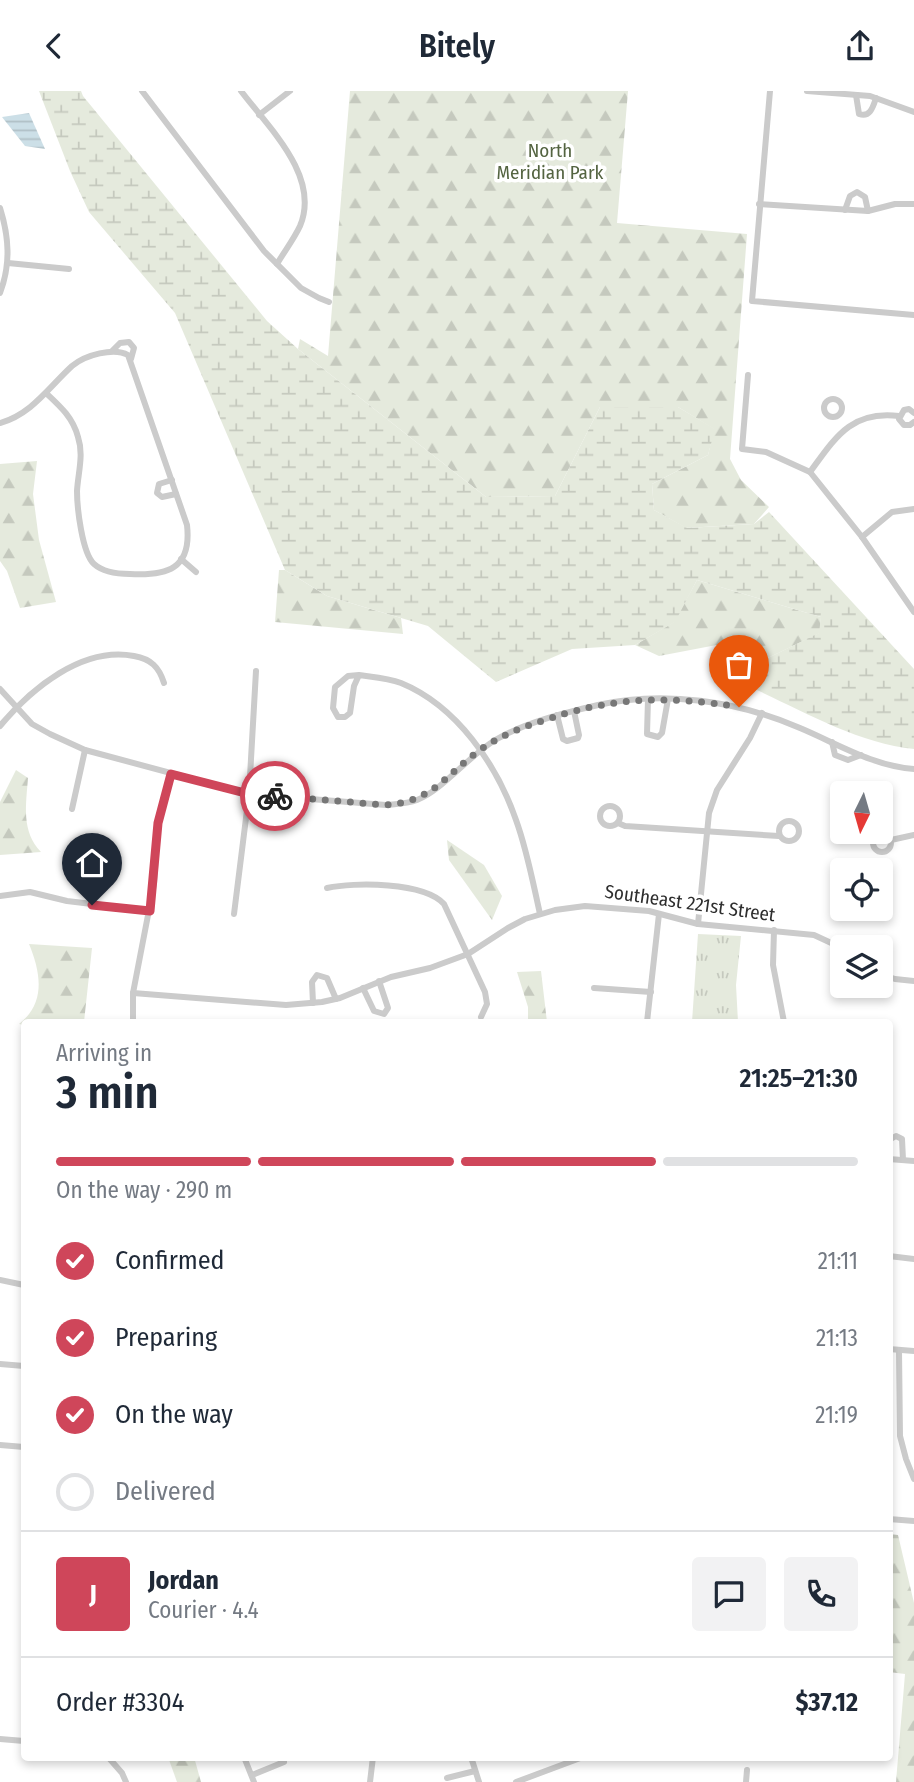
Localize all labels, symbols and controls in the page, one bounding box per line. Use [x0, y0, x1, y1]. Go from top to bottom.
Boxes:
icon: back [35, 27, 73, 65]
text: Bitely [419, 27, 495, 65]
icon: share [841, 27, 879, 65]
park label: North Meridian Park [497, 139, 604, 184]
pin [709, 635, 769, 707]
icon: bag [720, 646, 758, 684]
courier [240, 761, 310, 831]
icon: bike [256, 777, 294, 815]
north arrow [830, 781, 892, 843]
map controls [830, 781, 893, 998]
pin [62, 833, 122, 905]
icon: home [73, 844, 111, 882]
button: locate [830, 858, 893, 921]
street label: Southeast 221st Street [603, 880, 778, 926]
button: layers [830, 935, 893, 998]
text: Arriving in [56, 1039, 152, 1067]
text: 21:25–21:30 [740, 1063, 858, 1094]
text: 3 min [56, 1065, 159, 1120]
text: On the way · 290 m [56, 1176, 232, 1204]
icon: check [56, 1242, 94, 1280]
text: Confirmed [115, 1245, 225, 1276]
text: 21:11 [818, 1247, 858, 1275]
icon: check [56, 1319, 94, 1357]
text: Preparing [115, 1322, 217, 1353]
text: 21:13 [816, 1324, 858, 1352]
icon: check [56, 1396, 94, 1434]
text: On the way [115, 1399, 233, 1430]
text: 21:19 [815, 1401, 858, 1429]
text: Delivered [115, 1476, 216, 1507]
button: chat [692, 1557, 766, 1631]
button: phone [784, 1557, 858, 1631]
text: Jordan [148, 1565, 219, 1596]
text: J [89, 1579, 97, 1610]
text: Courier · 4.4 [148, 1596, 259, 1624]
text: Order #3304 [56, 1687, 184, 1718]
text: $37.12 [795, 1687, 858, 1718]

